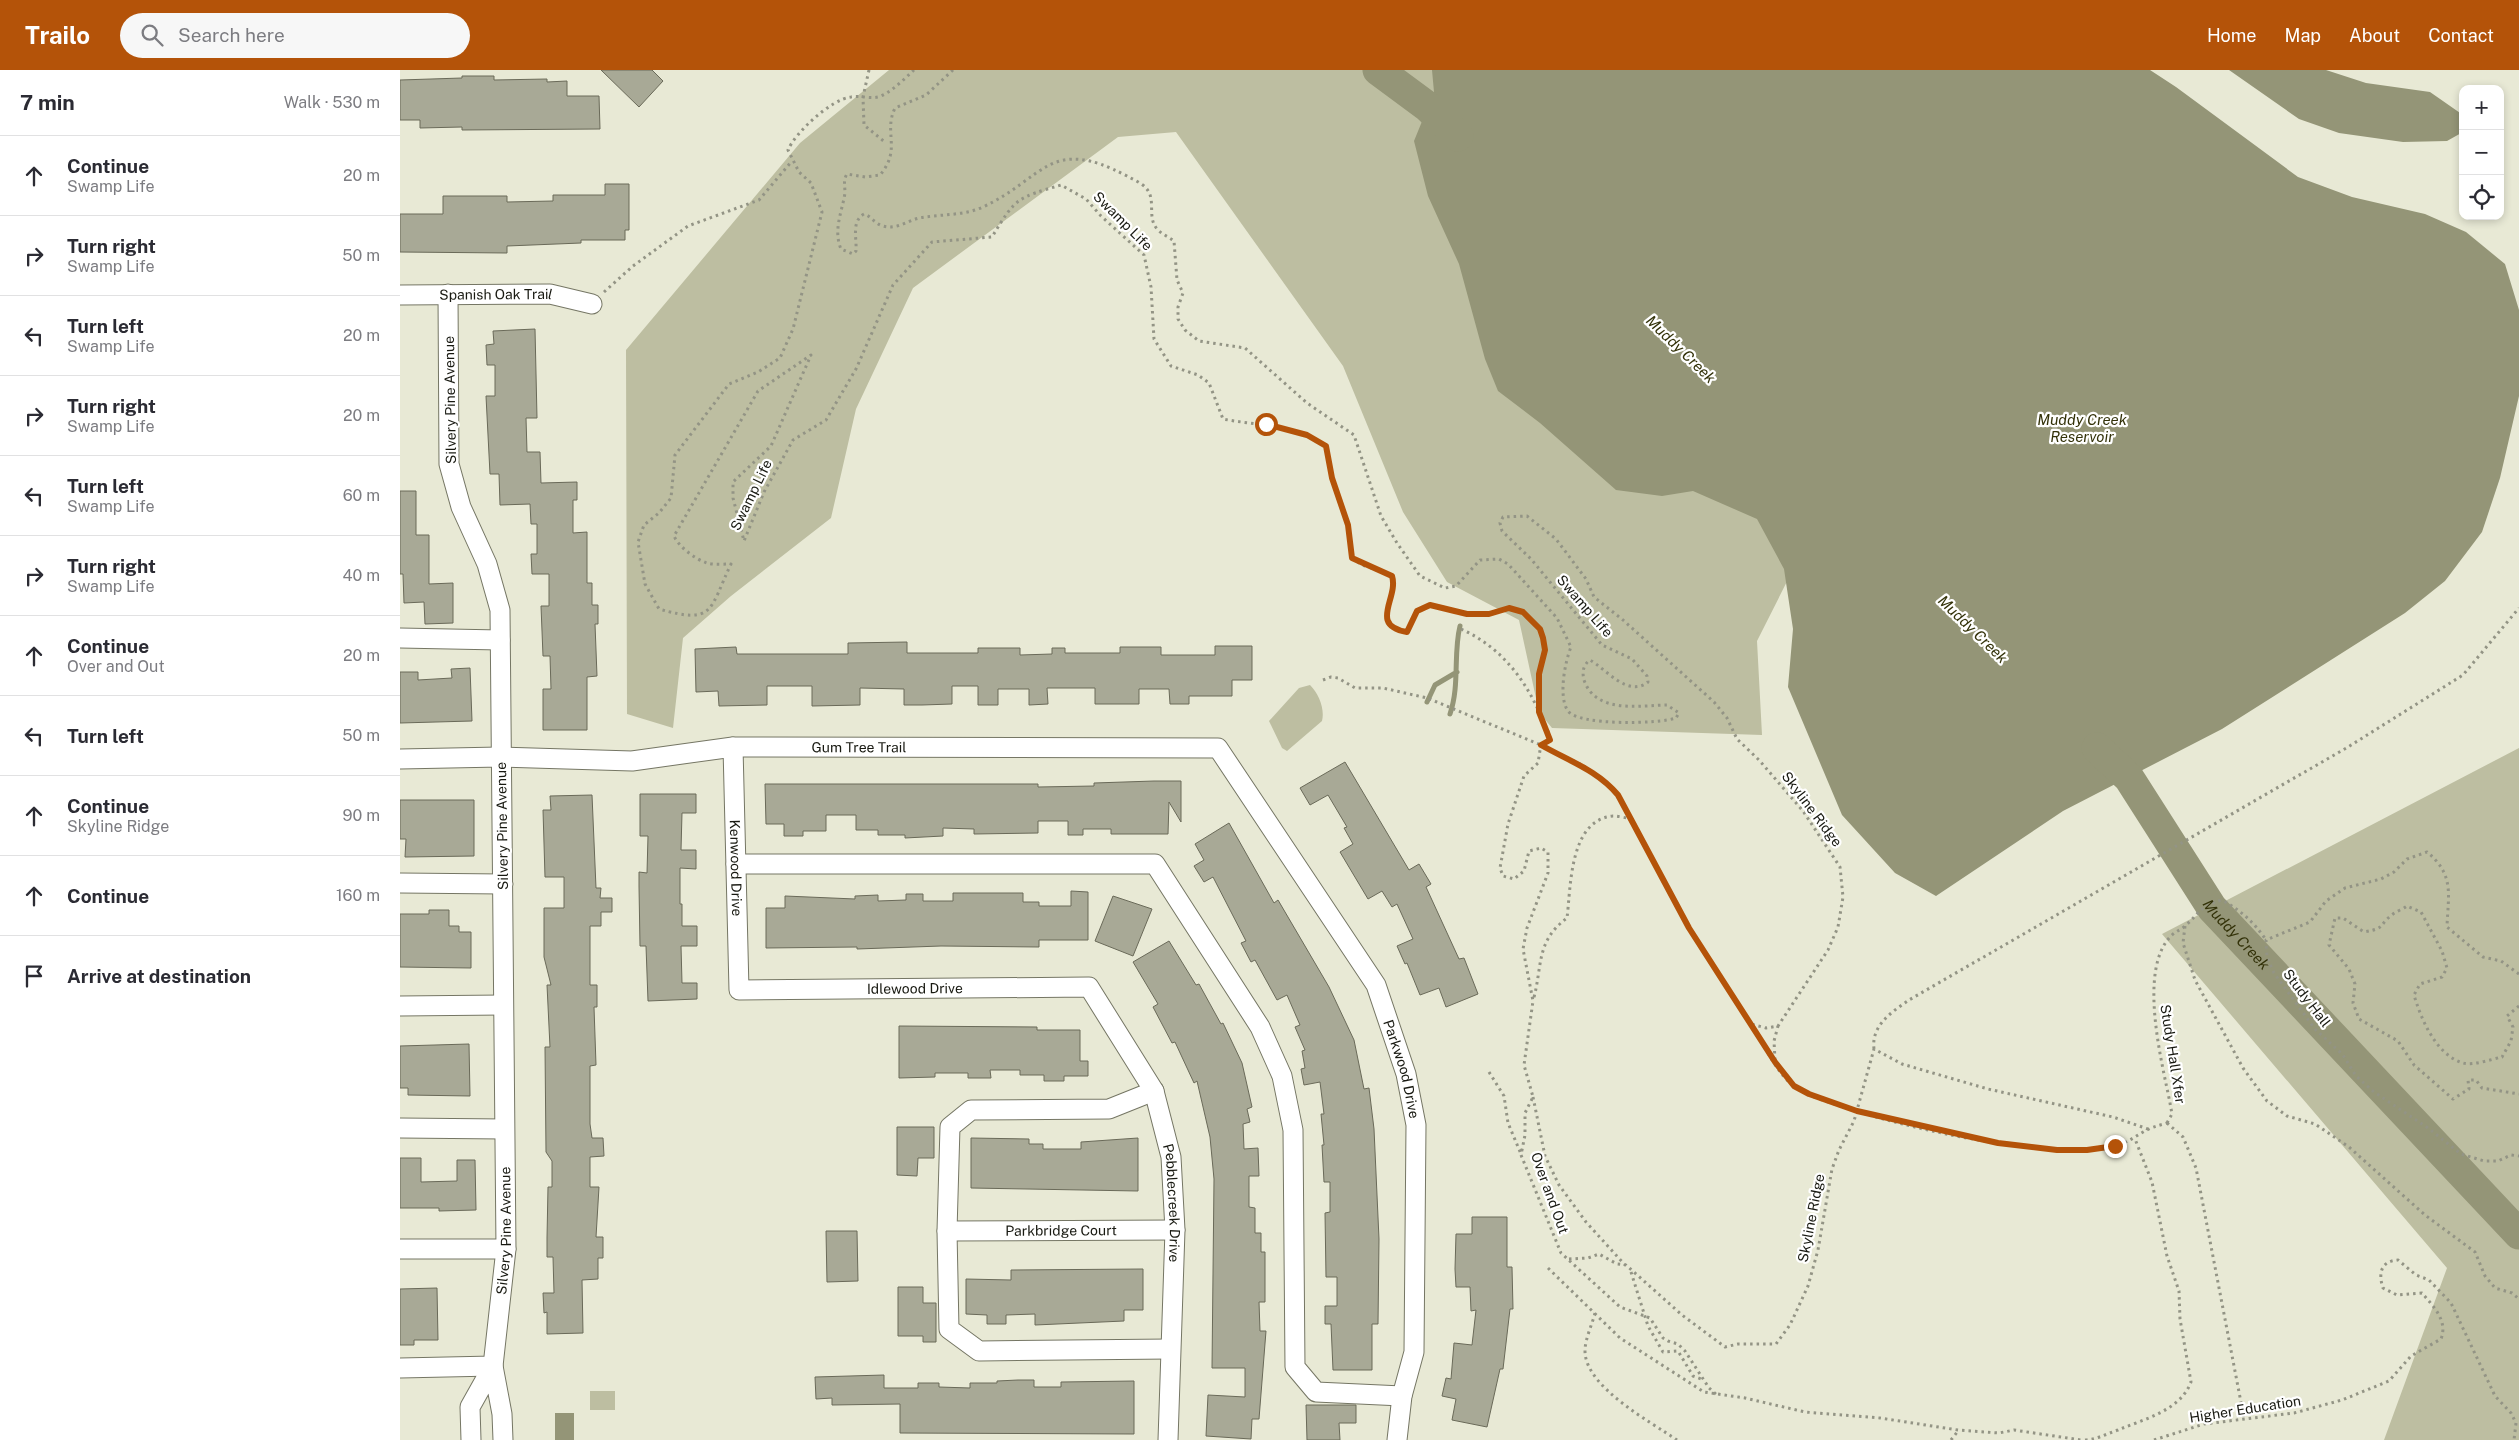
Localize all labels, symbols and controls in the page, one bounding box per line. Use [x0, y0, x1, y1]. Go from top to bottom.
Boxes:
search box [120, 13, 470, 58]
text: Trailo [25, 21, 90, 49]
icon: search [138, 21, 166, 49]
text: Search here [178, 24, 285, 46]
text: Home [2207, 25, 2257, 46]
text: Map [2285, 25, 2321, 46]
text: About [2349, 25, 2400, 46]
text: Contact [2428, 25, 2494, 46]
map controls [2459, 85, 2504, 220]
button: + [2459, 85, 2504, 130]
text: 7 min [20, 90, 75, 115]
text: Walk · 530 m [284, 93, 380, 112]
button: − [2459, 130, 2504, 175]
text: Continue [67, 155, 149, 177]
icon: ahead [20, 162, 48, 190]
text: 20 m [343, 166, 380, 185]
button: locate [2459, 175, 2504, 220]
text: Swamp Life [67, 177, 155, 196]
street label: Swamp Life [1090, 188, 1156, 254]
text: Turn right [67, 235, 156, 257]
icon: right [20, 242, 48, 270]
text: 50 m [342, 246, 380, 265]
text: Swamp Life [67, 257, 155, 276]
street label: Spanish Oak Trail [439, 286, 554, 303]
water label: Muddy Creek [1643, 312, 1720, 387]
text: Turn left [67, 315, 144, 337]
icon: left [20, 322, 48, 350]
text: 20 m [343, 326, 380, 345]
street label: Silvery Pine Avenue [441, 336, 459, 464]
text: Swamp Life [67, 337, 155, 356]
text: Turn right [67, 395, 156, 417]
icon: right [20, 402, 48, 430]
text: 20 m [343, 406, 380, 425]
water label: Muddy Creek Reservoir [2037, 411, 2128, 445]
route start [1255, 413, 1278, 436]
text: Swamp Life [67, 417, 155, 436]
street label: Swamp Life [727, 457, 775, 533]
text: Turn left [67, 475, 144, 497]
icon: left [20, 482, 48, 510]
text: 60 m [343, 486, 380, 505]
text: Swamp Life [67, 497, 155, 516]
text: Turn right [67, 555, 156, 577]
icon: right [20, 562, 48, 590]
text: 40 m [342, 566, 380, 585]
street label: Swamp Life [1554, 572, 1616, 640]
text: Swamp Life [67, 577, 155, 596]
water label: Muddy Creek [1935, 592, 2012, 667]
text: Continue [67, 635, 149, 657]
icon: ahead [20, 642, 48, 670]
text: 20 m [343, 646, 380, 665]
text: Over and Out [67, 657, 165, 676]
icon: left [20, 722, 48, 750]
text: Turn left [67, 725, 144, 747]
text: 50 m [342, 726, 380, 745]
street label: Gum Tree Trail [811, 739, 907, 755]
street label: Silvery Pine Avenue [493, 762, 511, 890]
street label: Skyline Ridge [1779, 768, 1845, 850]
text: Continue [67, 795, 149, 817]
icon: ahead [20, 802, 48, 830]
text: 90 m [343, 806, 380, 825]
text: Skyline Ridge [67, 817, 169, 836]
street label: Kenwood Drive [727, 819, 745, 917]
icon: ahead [20, 882, 48, 910]
text: Continue [67, 885, 149, 907]
text: 160 m [336, 886, 380, 905]
water label: Muddy Creek [2200, 896, 2274, 973]
icon: arrive [20, 962, 48, 990]
text: Arrive at destination [67, 965, 251, 987]
street label: Study Hall [2280, 966, 2334, 1030]
street label: Idlewood Drive [867, 980, 963, 997]
street label: Study Hall Xfer [2157, 1003, 2189, 1105]
street label: Parkwood Drive [1380, 1018, 1423, 1120]
route end [2104, 1135, 2127, 1158]
street label: Pebblecreek Drive [1160, 1142, 1183, 1263]
street label: Over and Out [1528, 1150, 1572, 1236]
street label: Silvery Pine Avenue [493, 1166, 514, 1295]
street label: Skyline Ridge [1795, 1172, 1827, 1263]
street label: Parkbridge Court [1005, 1222, 1117, 1239]
street label: Higher Education [2188, 1392, 2302, 1426]

